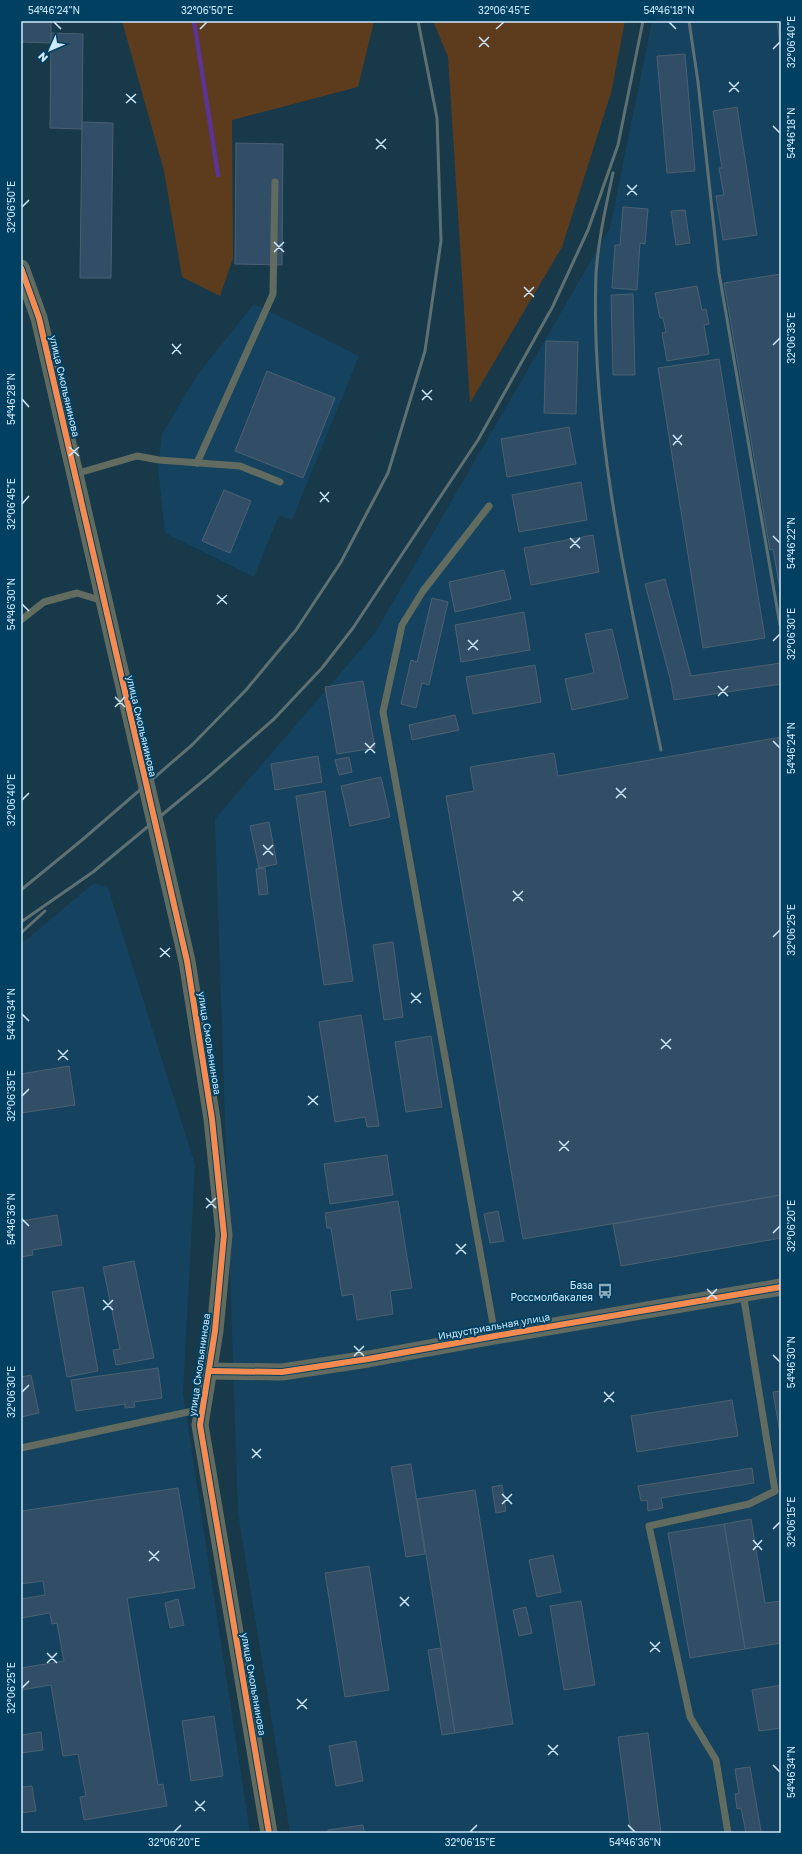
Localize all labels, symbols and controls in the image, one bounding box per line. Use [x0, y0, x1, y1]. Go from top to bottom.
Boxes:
text: 54°46'24"N [28, 4, 80, 16]
text: 32°06'50"E [181, 4, 233, 16]
text: 32°06'45"E [478, 4, 530, 16]
text: 54°46'18"N [643, 4, 695, 16]
text: 32°06'40"E [785, 16, 797, 68]
north arrow [30, 30, 70, 70]
text: N [35, 50, 50, 65]
text: 54°46'18"N [785, 107, 797, 159]
text: 32°06'50"E [5, 181, 17, 233]
text: 32°06'35"E [785, 312, 797, 364]
street label: улица Смольянинова [47, 334, 83, 438]
text: 54°46'28"N [5, 373, 17, 425]
text: 32°06'45"E [5, 478, 17, 530]
text: 54°46'22"N [785, 517, 797, 569]
text: 54°46'30"N [5, 578, 17, 630]
text: 32°06'30"E [785, 608, 797, 660]
street label: улица Смольянинова [124, 674, 160, 778]
text: 54°46'24"N [785, 722, 797, 774]
text: 32°06'40"E [5, 774, 17, 826]
text: 32°06'25"E [785, 904, 797, 956]
text: 54°46'34"N [5, 988, 17, 1040]
street label: улица Смольянинова [196, 991, 224, 1095]
text: 32°06'35"E [5, 1070, 17, 1122]
text: 54°46'36"N [5, 1193, 17, 1245]
text: 32°06'20"E [785, 1200, 797, 1252]
place label: База Россмолбакалея [510, 1279, 593, 1303]
bus stop icon: База Россмолбакалея [596, 1282, 614, 1300]
street label: Индустриальная улица [437, 1310, 551, 1342]
street label: улица Смольянинова [186, 1313, 212, 1417]
text: 54°46'30"N [785, 1336, 797, 1388]
text: 32°06'30"E [5, 1366, 17, 1418]
text: 32°06'15"E [785, 1497, 797, 1547]
street label: улица Смольянинова [239, 1632, 269, 1736]
text: 32°06'25"E [5, 1662, 17, 1714]
text: 54°46'34"N [785, 1746, 797, 1798]
text: 32°06'20"E [148, 1836, 200, 1848]
text: 32°06'15"E [445, 1836, 495, 1848]
text: 54°46'36"N [609, 1836, 661, 1848]

